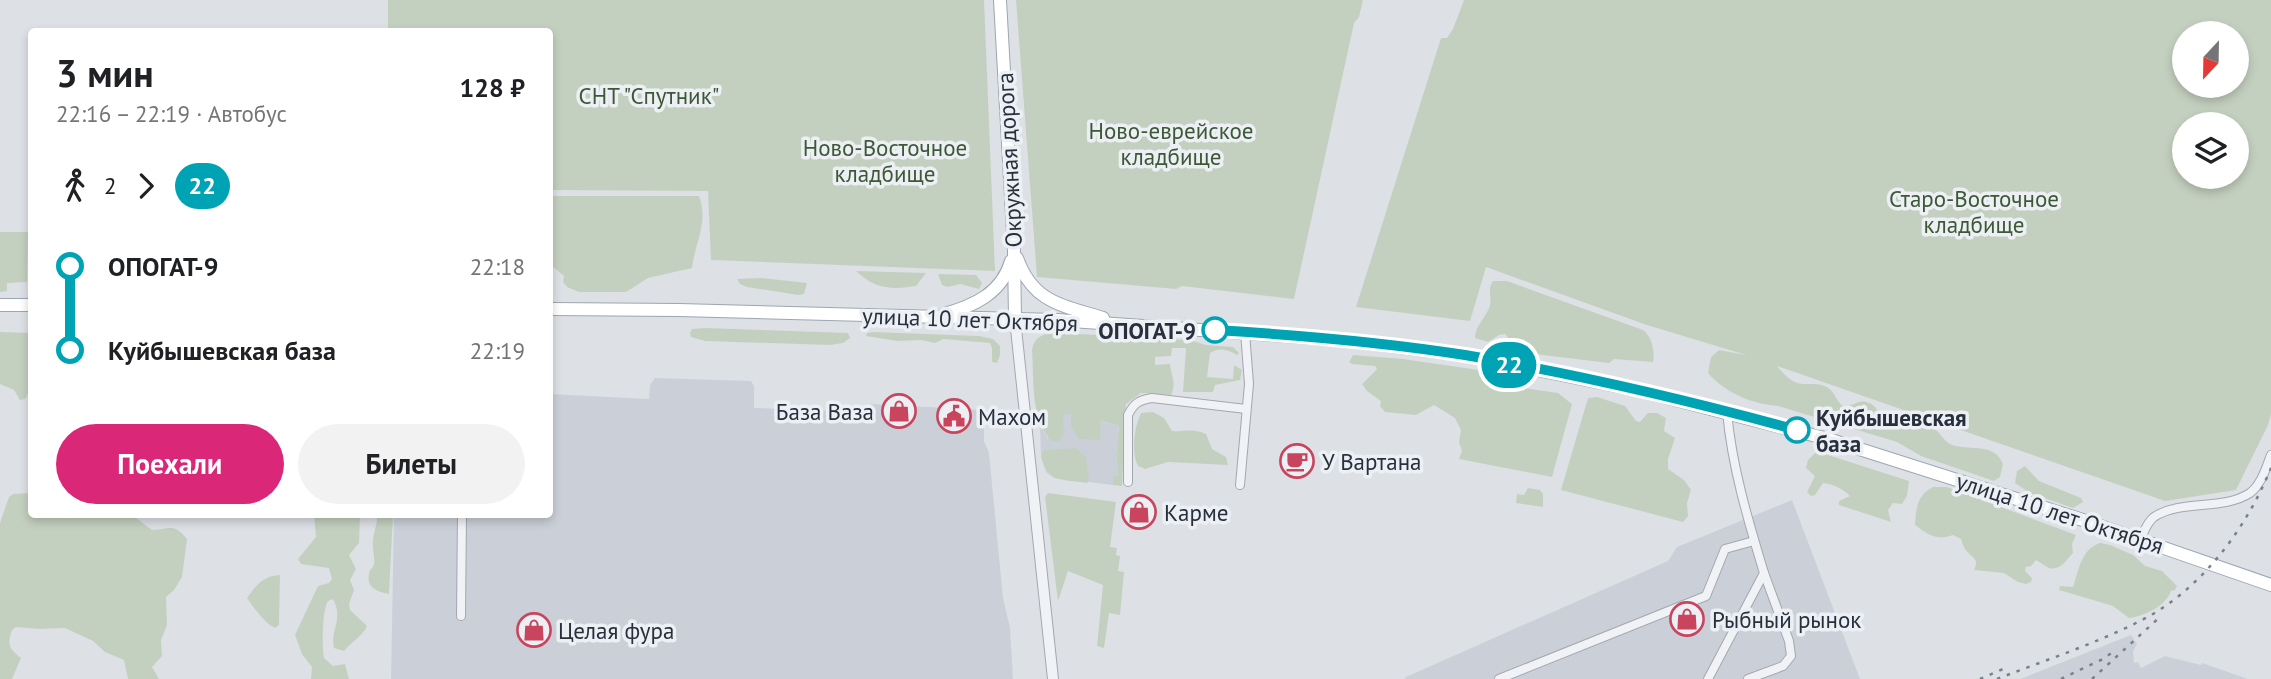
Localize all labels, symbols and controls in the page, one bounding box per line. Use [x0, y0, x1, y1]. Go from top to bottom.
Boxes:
north arrow [2172, 21, 2249, 98]
map controls [2172, 21, 2249, 189]
text: 3 мин [56, 48, 154, 97]
text: 128 ₽ [459, 71, 525, 104]
street label: Окружная дорога [990, 72, 1028, 248]
park label: СНТ "Спутник" [579, 81, 719, 110]
text: 22:16 – 22:19 · Автобус [56, 99, 287, 128]
button: layers [2172, 112, 2249, 189]
park label: Ново-еврейское кладбище [1089, 116, 1253, 171]
park label: Ново-Восточное кладбище [803, 133, 967, 188]
icon: walk [56, 167, 94, 205]
icon: forward [127, 167, 165, 205]
text: 22 [189, 170, 216, 201]
text: 2 [104, 171, 117, 200]
park label: Старо-Восточное кладбище [1889, 184, 2059, 239]
text: ОПОГАТ-9 [108, 250, 218, 283]
text: 22:18 [470, 252, 525, 281]
street label: улица 10 лет Октября [861, 301, 1079, 337]
place label: ОПОГАТ-9 [1098, 316, 1196, 345]
marker: ОПОГАТ-9 [1202, 317, 1228, 343]
text: Куйбышевская база [108, 334, 336, 367]
text: 22:19 [470, 336, 525, 365]
line badge: 22 [1478, 342, 1540, 388]
text: 22 [1495, 349, 1523, 380]
shop icon: База Ваза [880, 392, 918, 430]
place label: База Ваза [776, 397, 874, 426]
public building icon: Махом [935, 397, 973, 435]
place label: Махом [978, 402, 1046, 431]
place label: Куйбышевская база [1816, 403, 1967, 458]
marker: Куйбышевская база [1784, 417, 1810, 443]
button: Поехали [56, 424, 284, 504]
button: Билеты [298, 424, 525, 504]
cafe icon: У Вартана [1278, 442, 1316, 480]
place label: У Вартана [1322, 447, 1421, 476]
street label: улица 10 лет Октября [1953, 466, 2167, 560]
shop icon: Карме [1120, 493, 1158, 531]
place label: Карме [1164, 498, 1228, 527]
shop icon: Рыбный рынок [1668, 600, 1706, 638]
place label: Рыбный рынок [1712, 605, 1861, 634]
shop icon: Целая фура [515, 611, 553, 649]
place label: Целая фура [558, 616, 674, 645]

